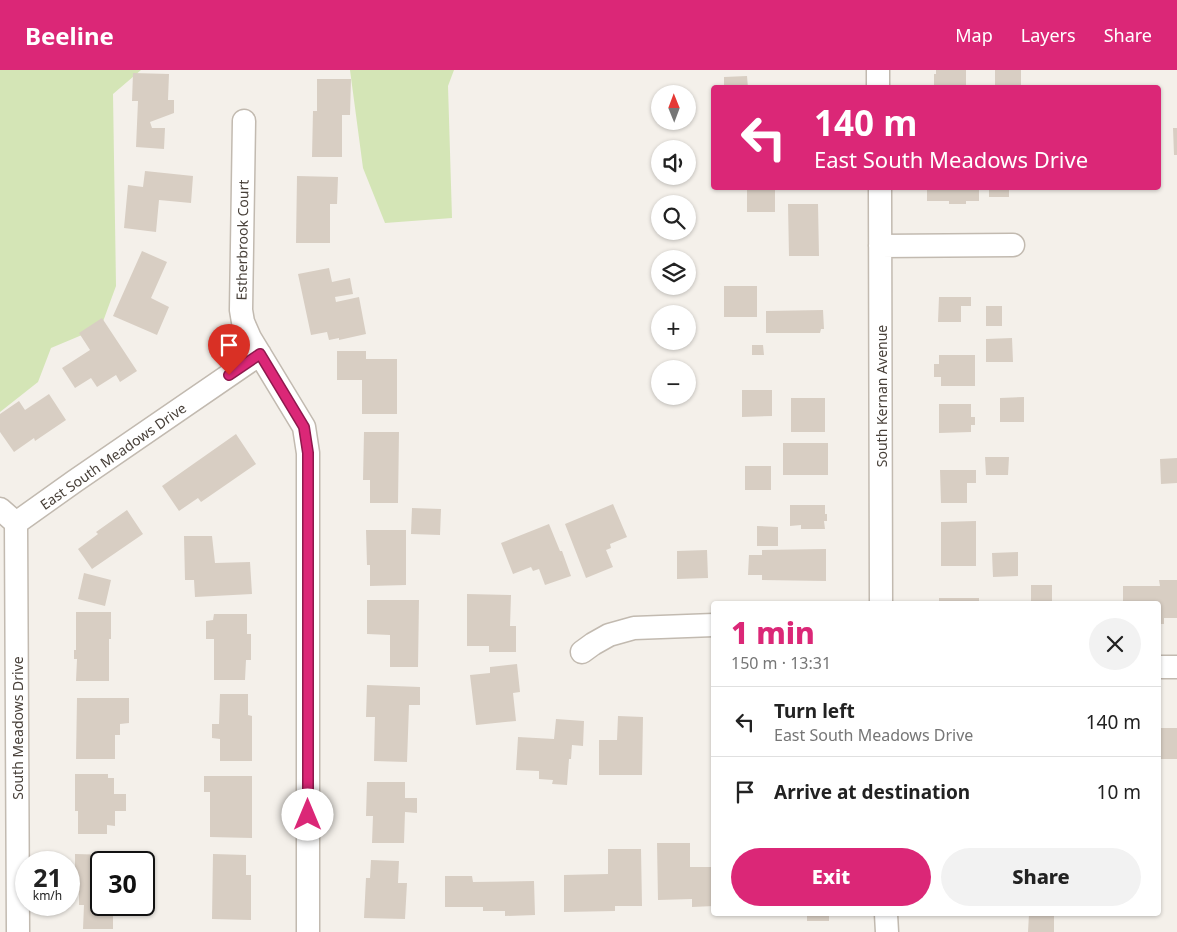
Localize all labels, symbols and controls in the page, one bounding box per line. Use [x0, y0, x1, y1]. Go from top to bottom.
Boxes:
text: Beeline [25, 19, 114, 52]
text: Map [955, 23, 993, 47]
text: Layers [1021, 23, 1076, 47]
text: Share [1104, 23, 1152, 47]
north arrow [651, 85, 696, 130]
map controls [651, 85, 696, 405]
text: 140 m [814, 99, 917, 146]
icon: left [731, 105, 796, 170]
button: sound [651, 140, 696, 185]
text: East South Meadows Drive [814, 144, 1088, 174]
street label: Estherbrook Court [231, 179, 253, 301]
button: search [651, 195, 696, 240]
button: layers [651, 250, 696, 295]
button: + [651, 305, 696, 350]
pin [208, 324, 250, 375]
street label: South Kernan Avenue [872, 325, 891, 467]
icon: arrive [215, 331, 243, 359]
button: − [651, 360, 696, 405]
street label: East South Meadows Drive [36, 398, 190, 514]
text: 1 min [731, 612, 815, 653]
button: close [1089, 618, 1141, 670]
text: 150 m · 13:31 [731, 652, 831, 674]
street label: South Meadows Drive [8, 656, 27, 800]
text: Turn left [774, 698, 855, 724]
icon: left [731, 708, 759, 736]
text: 140 m [1086, 709, 1141, 735]
text: East South Meadows Drive [774, 724, 973, 746]
icon: arrive [731, 778, 759, 806]
text: Arrive at destination [774, 779, 970, 805]
text: 10 m [1097, 779, 1141, 805]
position arrow [281, 788, 333, 840]
button: Exit [731, 848, 931, 906]
button: Share [941, 848, 1141, 906]
speed limit sign: 30 [90, 851, 155, 916]
text: 21 [33, 860, 62, 894]
text: km/h [33, 887, 62, 904]

